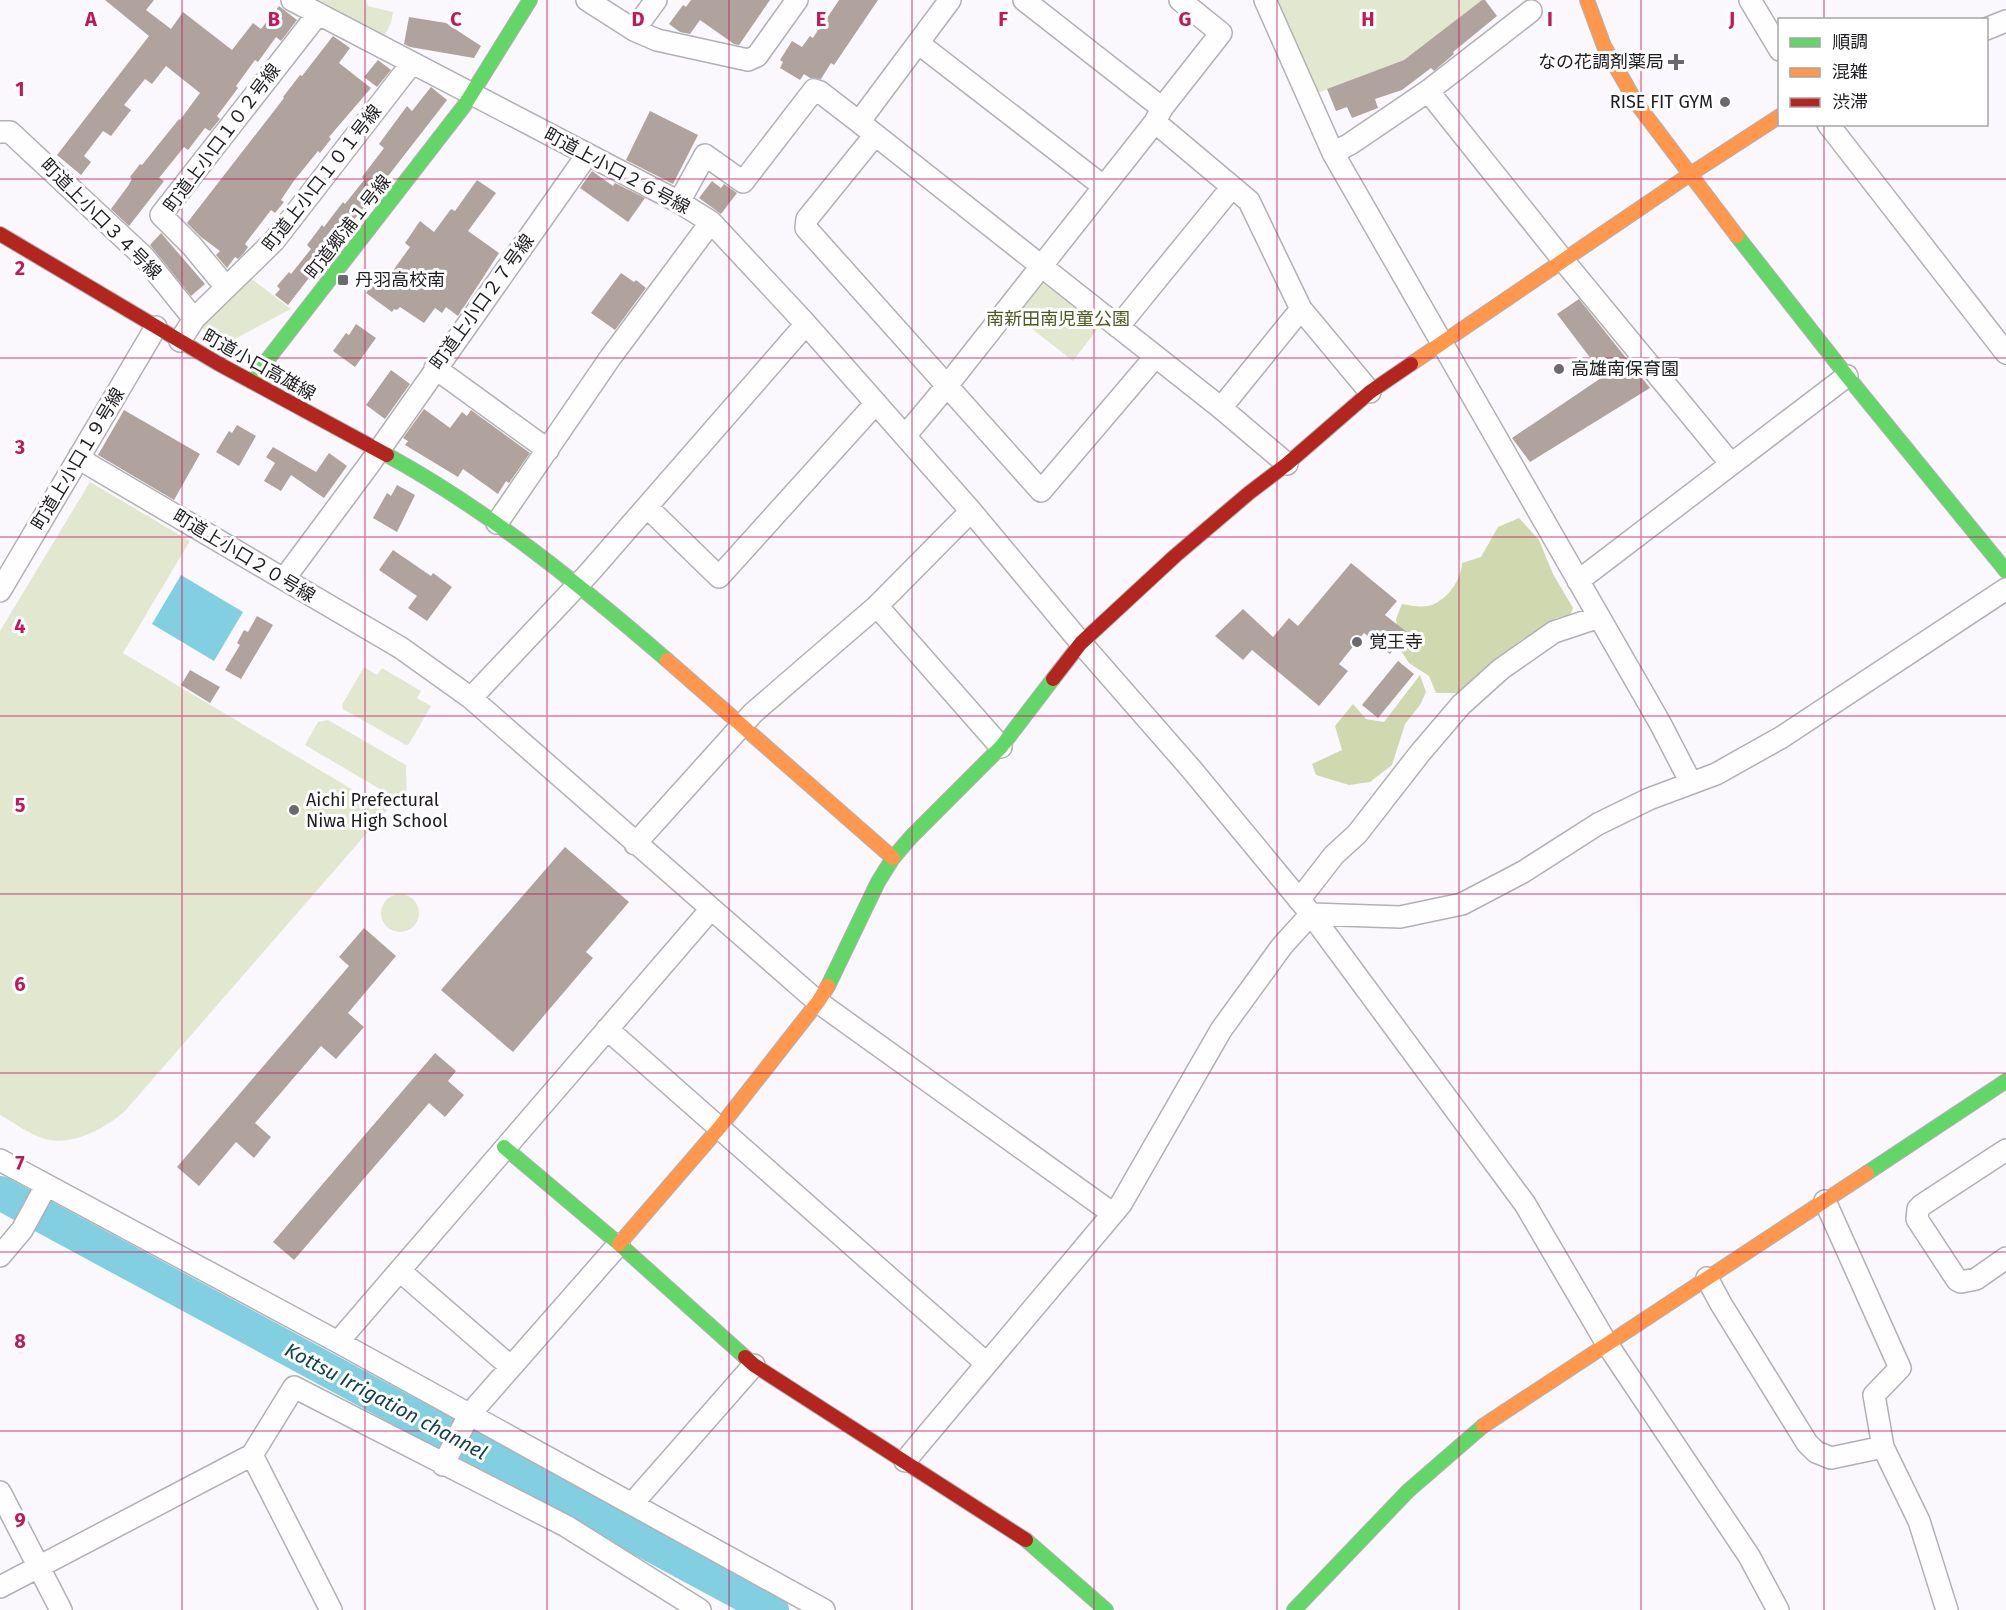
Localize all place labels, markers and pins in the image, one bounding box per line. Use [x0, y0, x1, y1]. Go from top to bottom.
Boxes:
place label: なの花調剤薬局 [1538, 51, 1664, 73]
marker: なの花調剤薬局 [1669, 55, 1683, 69]
place label: RISE FIT GYM [1610, 91, 1713, 113]
marker: RISE FIT GYM [1718, 95, 1732, 109]
place label: 丹羽高校南 [355, 269, 445, 291]
marker: 丹羽高校南 [336, 273, 350, 287]
place label: 高雄南保育園 [1571, 358, 1679, 380]
marker: 高雄南保育園 [1552, 362, 1566, 376]
place label: 覚王寺 [1369, 631, 1423, 653]
marker: 覚王寺 [1350, 635, 1364, 649]
place label: Aichi Prefectural Niwa High School [306, 789, 448, 832]
marker: Aichi Prefectural Niwa High School [287, 803, 301, 817]

